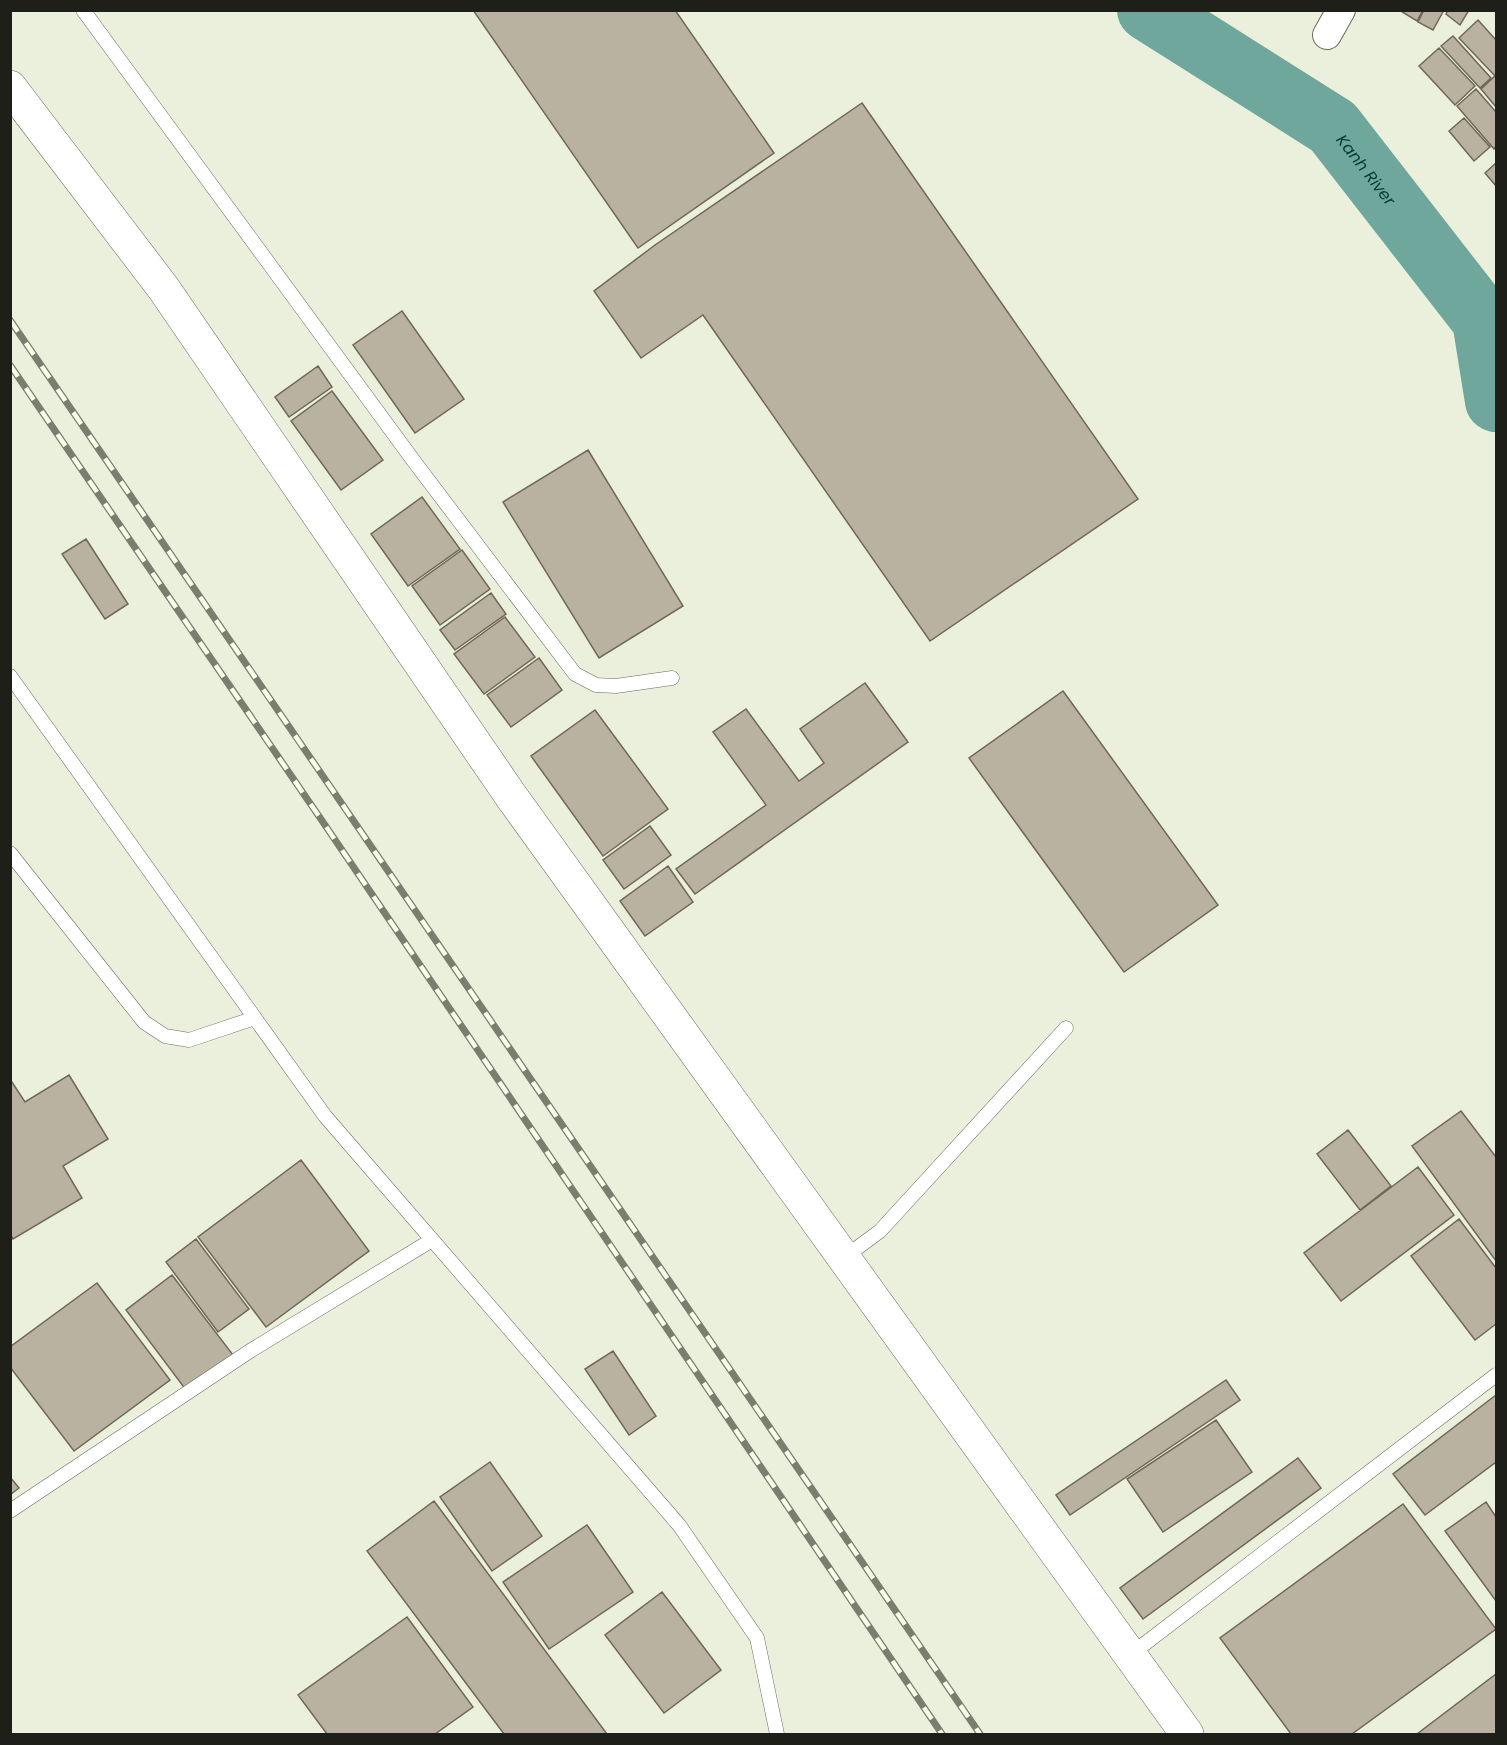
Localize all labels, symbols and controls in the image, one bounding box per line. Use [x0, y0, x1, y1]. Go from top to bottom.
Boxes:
water label: Kanh River [1331, 129, 1402, 211]

